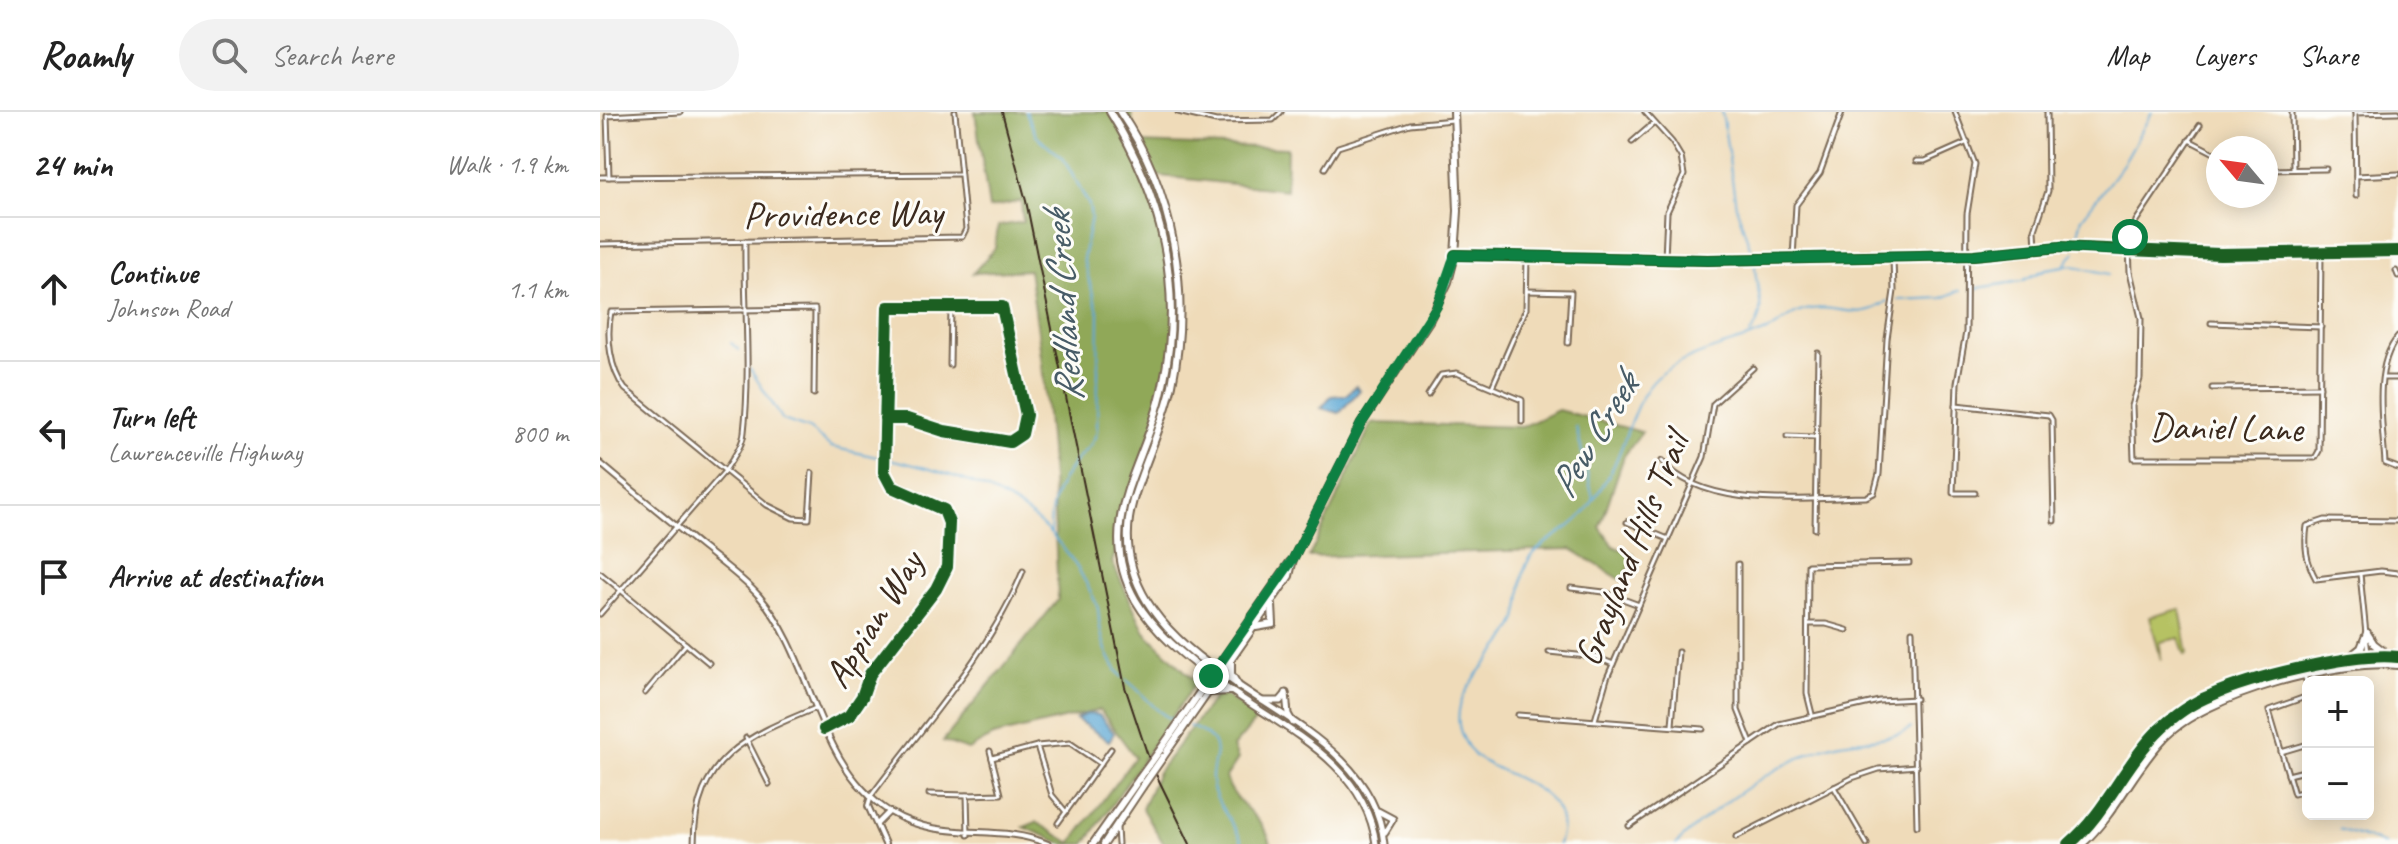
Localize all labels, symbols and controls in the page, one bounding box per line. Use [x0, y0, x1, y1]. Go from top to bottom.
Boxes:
search box [179, 19, 739, 91]
text: Roamly [40, 32, 131, 79]
icon: search [207, 33, 251, 77]
text: Search here [271, 36, 393, 74]
text: Map [2107, 38, 2150, 73]
text: Layers [2194, 38, 2255, 73]
text: Share [2299, 38, 2358, 73]
north arrow [2206, 136, 2278, 208]
text: 24 min [32, 143, 112, 186]
text: Walk · 1.9 km [446, 148, 568, 181]
street label: Providence Way [743, 188, 946, 239]
water label: Redland Creek [1031, 203, 1095, 403]
route start [2112, 219, 2148, 255]
text: Continue [108, 254, 198, 292]
icon: ahead [32, 267, 76, 311]
text: 1.1 km [508, 273, 568, 306]
text: Johnson Road [108, 292, 229, 325]
water label: Pew Creek [1538, 358, 1654, 506]
text: Turn left [108, 398, 195, 436]
street label: Daniel Lane [2149, 403, 2306, 452]
icon: left [32, 411, 76, 455]
text: 800 m [512, 417, 568, 450]
street label: Grayland Hills Trail [1564, 420, 1702, 672]
text: Lawrenceville Highway [108, 436, 302, 469]
street label: Appian Way [813, 540, 935, 696]
icon: arrive [32, 555, 76, 599]
text: Arrive at destination [108, 558, 323, 596]
route end [1193, 658, 1229, 694]
map controls [2302, 676, 2374, 820]
button: + [2302, 676, 2374, 748]
button: − [2302, 748, 2374, 820]

